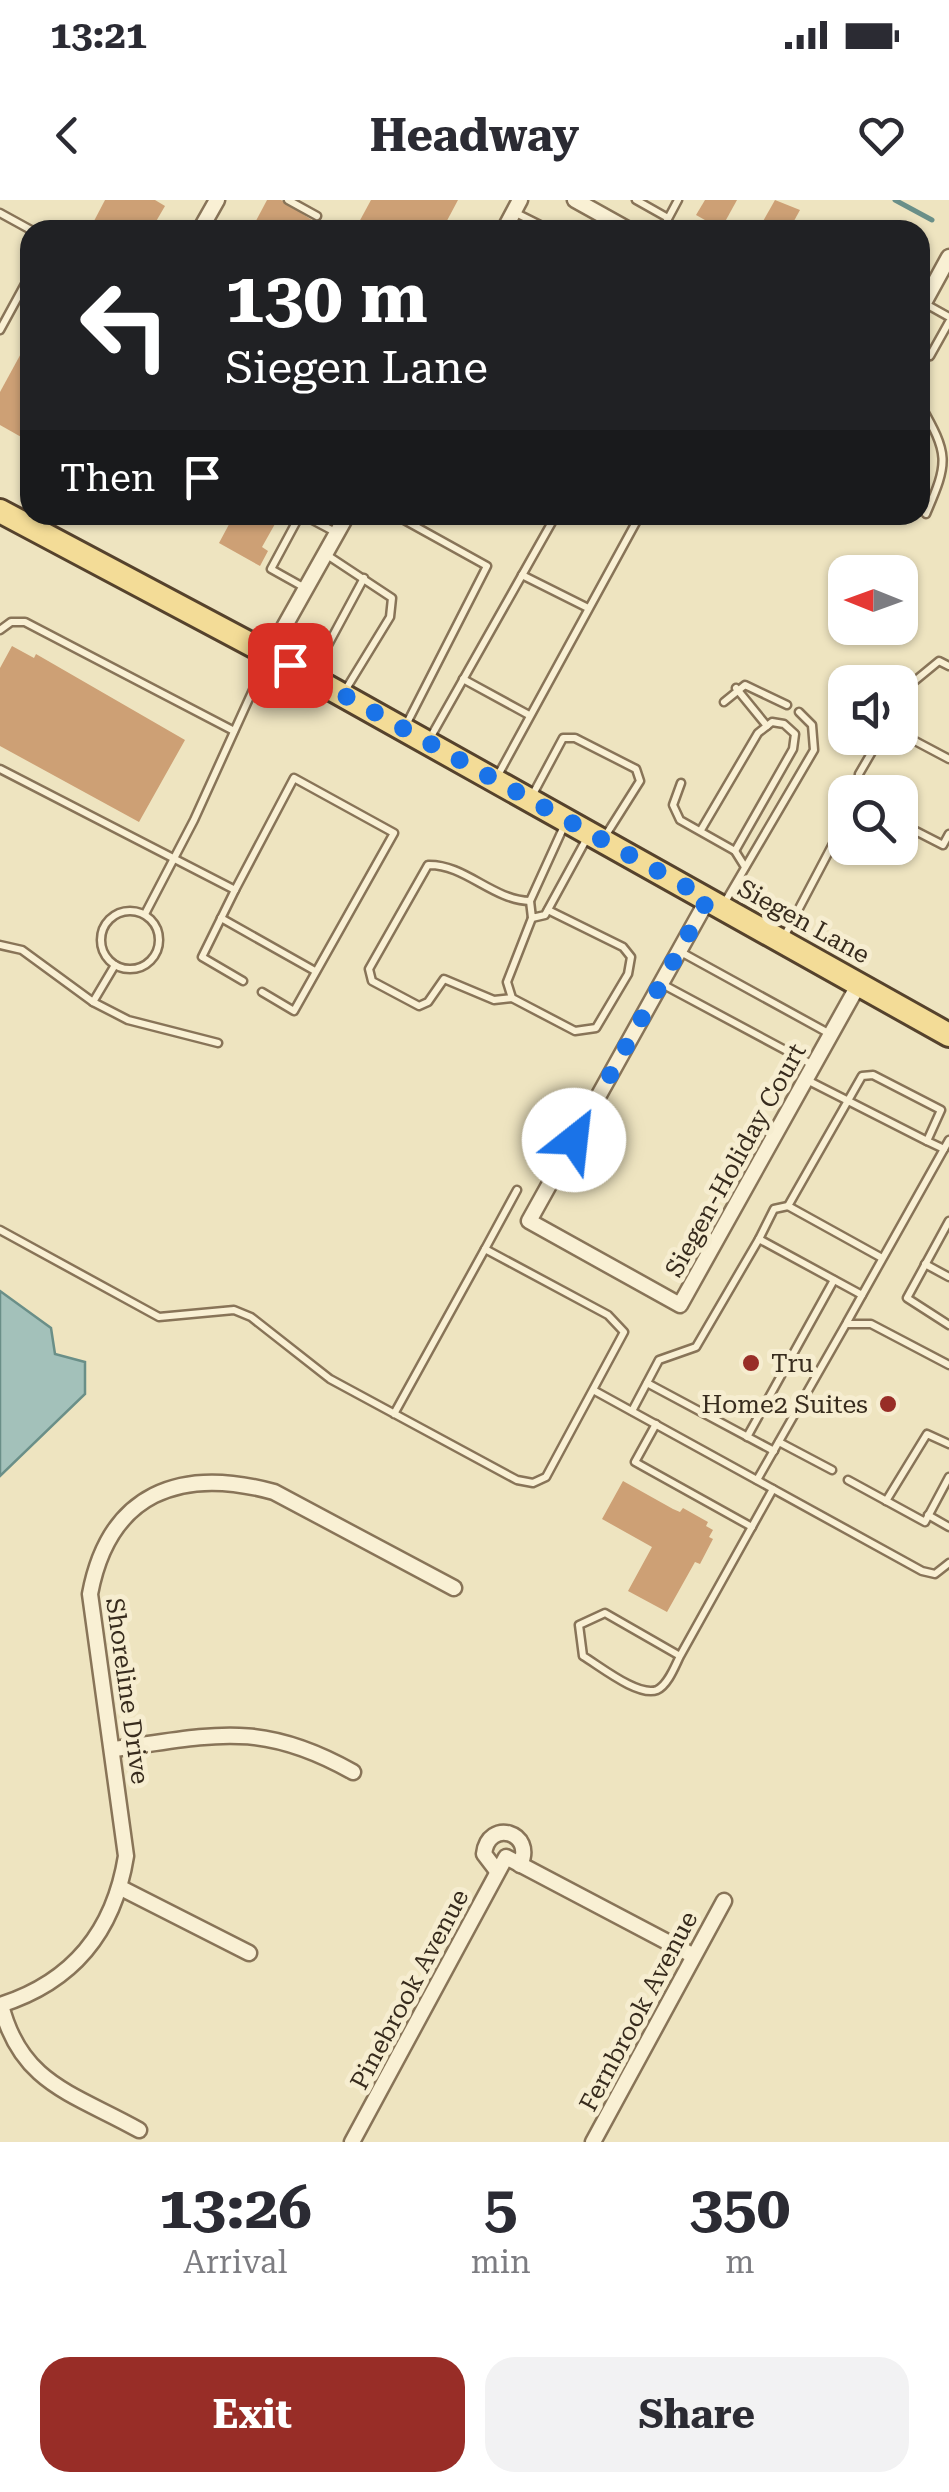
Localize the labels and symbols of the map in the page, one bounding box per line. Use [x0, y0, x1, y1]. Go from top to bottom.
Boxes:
north arrow [828, 555, 918, 645]
pin [248, 623, 333, 708]
street label: Siegen Lane [733, 873, 875, 970]
street label: Siegen-Holiday Court [659, 1039, 812, 1282]
position arrow [522, 1088, 626, 1192]
place label: Tru [771, 1349, 814, 1378]
marker: Tru [740, 1352, 762, 1374]
place label: Home2 Suites [701, 1390, 868, 1419]
marker: Home2 Suites [877, 1393, 899, 1415]
street label: Shoreline Drive [100, 1596, 155, 1786]
street label: Pinebrook Avenue [344, 1884, 474, 2094]
street label: Fernbrook Avenue [573, 1906, 703, 2116]

